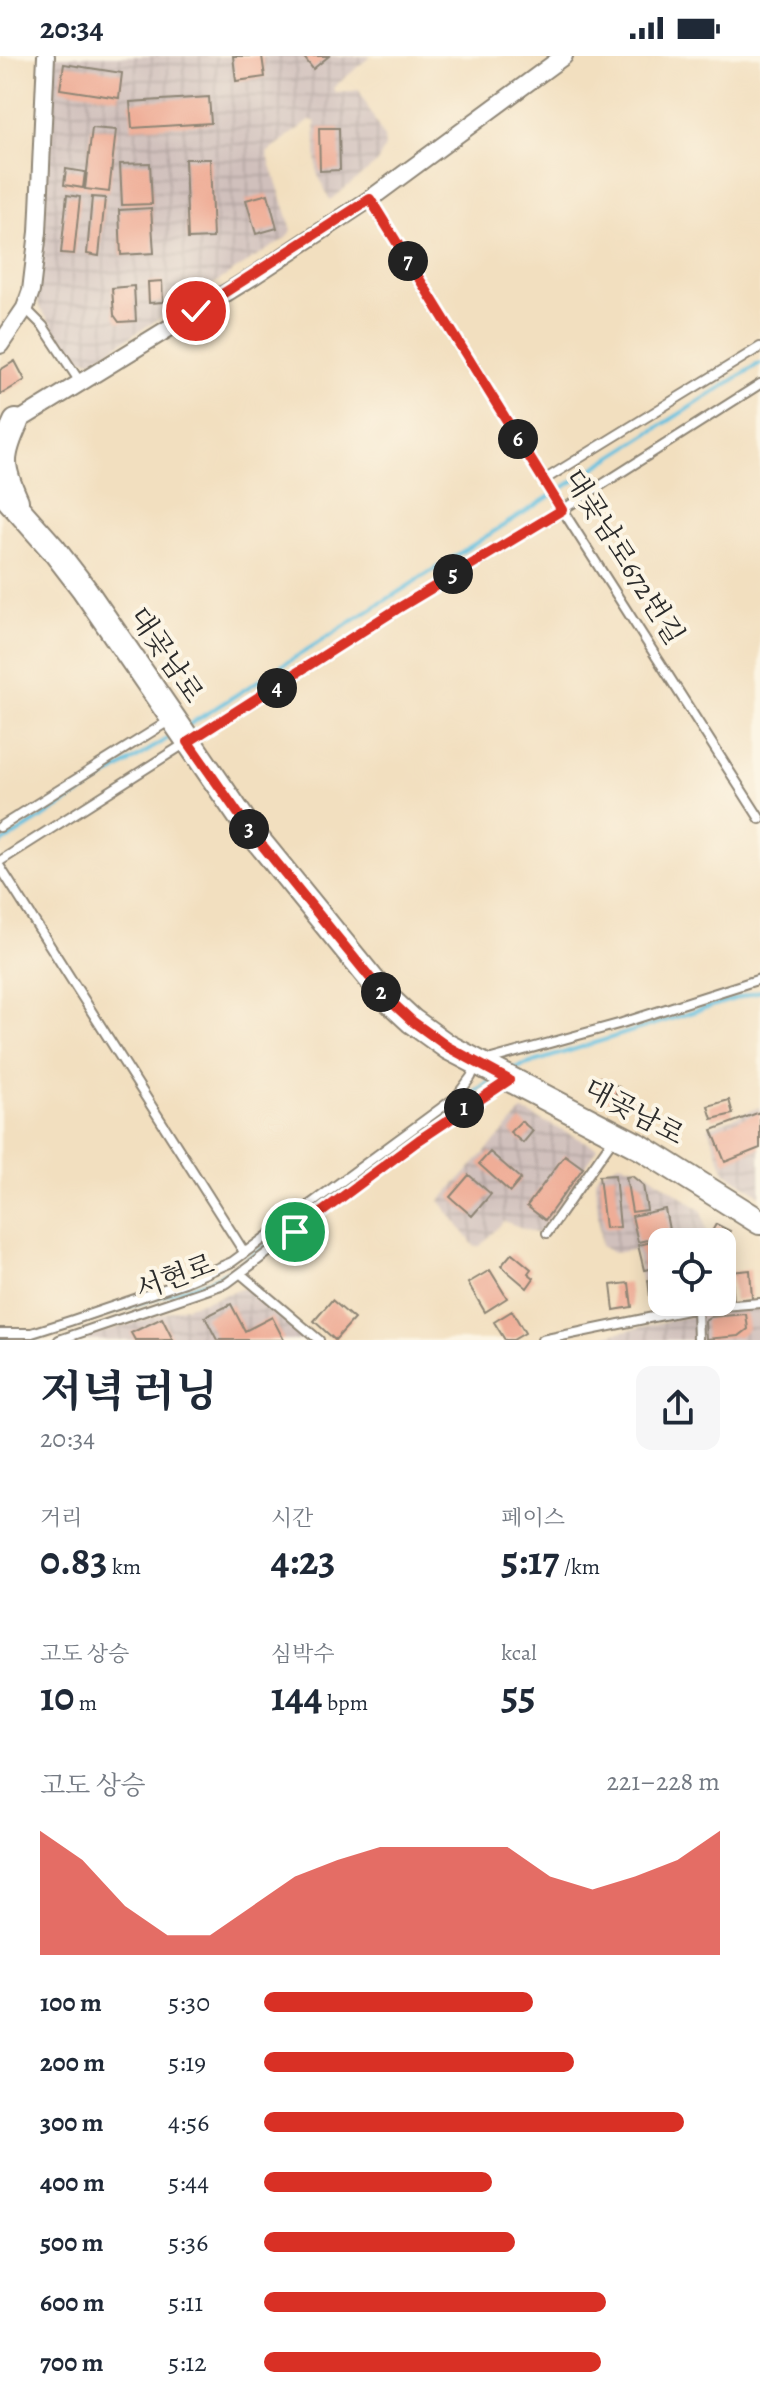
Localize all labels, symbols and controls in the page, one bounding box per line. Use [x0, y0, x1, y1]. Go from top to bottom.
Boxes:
text: 20:34 [40, 8, 104, 48]
pin: 7 [388, 241, 428, 281]
text: 7 [403, 246, 413, 276]
pin [162, 277, 230, 345]
icon: check [174, 289, 218, 333]
pin: 6 [498, 419, 538, 459]
text: 6 [513, 424, 523, 454]
street label: 대곶남로672번길 [555, 462, 693, 652]
pin: 5 [433, 554, 473, 594]
text: 5 [448, 559, 458, 589]
street label: 대곶남로 [120, 600, 212, 710]
pin: 4 [257, 668, 297, 708]
text: 4 [272, 673, 282, 703]
pin: 3 [229, 809, 269, 849]
text: 3 [244, 814, 254, 844]
pin: 2 [361, 972, 401, 1012]
text: 2 [376, 977, 386, 1007]
street label: 대곶남로 [577, 1070, 691, 1154]
pin: 1 [444, 1088, 484, 1128]
text: 1 [460, 1093, 468, 1123]
pin [261, 1198, 329, 1266]
icon: arrive [273, 1210, 317, 1254]
map controls [648, 1228, 736, 1316]
button: locate [648, 1228, 736, 1316]
street label: 서현로 [130, 1245, 220, 1309]
text: 저녁 러닝 [40, 1361, 218, 1421]
button: share [636, 1366, 720, 1450]
text: 20:34 [40, 1421, 95, 1456]
text: 거리 [40, 1503, 83, 1533]
text: 시간 [271, 1503, 313, 1533]
text: 페이스 [501, 1503, 565, 1533]
text: 0.83 [40, 1533, 108, 1588]
text: 4:23 [271, 1533, 336, 1588]
text: 5:17 [501, 1533, 559, 1588]
text: km [108, 1552, 141, 1582]
text: /km [559, 1552, 600, 1582]
text: kcal [501, 1638, 537, 1668]
text: 고도 상승 [40, 1639, 129, 1669]
text: 심박수 [271, 1639, 334, 1669]
text: 55 [501, 1668, 536, 1723]
text: 10 [40, 1669, 74, 1724]
text: 144 [271, 1669, 323, 1724]
text: m [74, 1688, 97, 1718]
text: bpm [323, 1688, 368, 1718]
text: 221–228 m [607, 1764, 720, 1799]
text: 고도 상승 [40, 1768, 146, 1803]
text: 100 m [40, 1985, 102, 2020]
text: 5:30 [168, 1985, 210, 2020]
text: 200 m [40, 2045, 105, 2080]
text: 5:19 [168, 2045, 206, 2080]
text: 300 m [40, 2105, 104, 2140]
text: 4:56 [168, 2105, 209, 2140]
text: 400 m [40, 2165, 105, 2200]
text: 5:44 [168, 2165, 209, 2200]
text: 500 m [40, 2225, 104, 2260]
text: 5:36 [168, 2225, 208, 2260]
text: 600 m [40, 2285, 105, 2320]
text: 5:11 [168, 2285, 203, 2320]
text: 700 m [40, 2345, 104, 2380]
text: 5:12 [168, 2345, 207, 2380]

